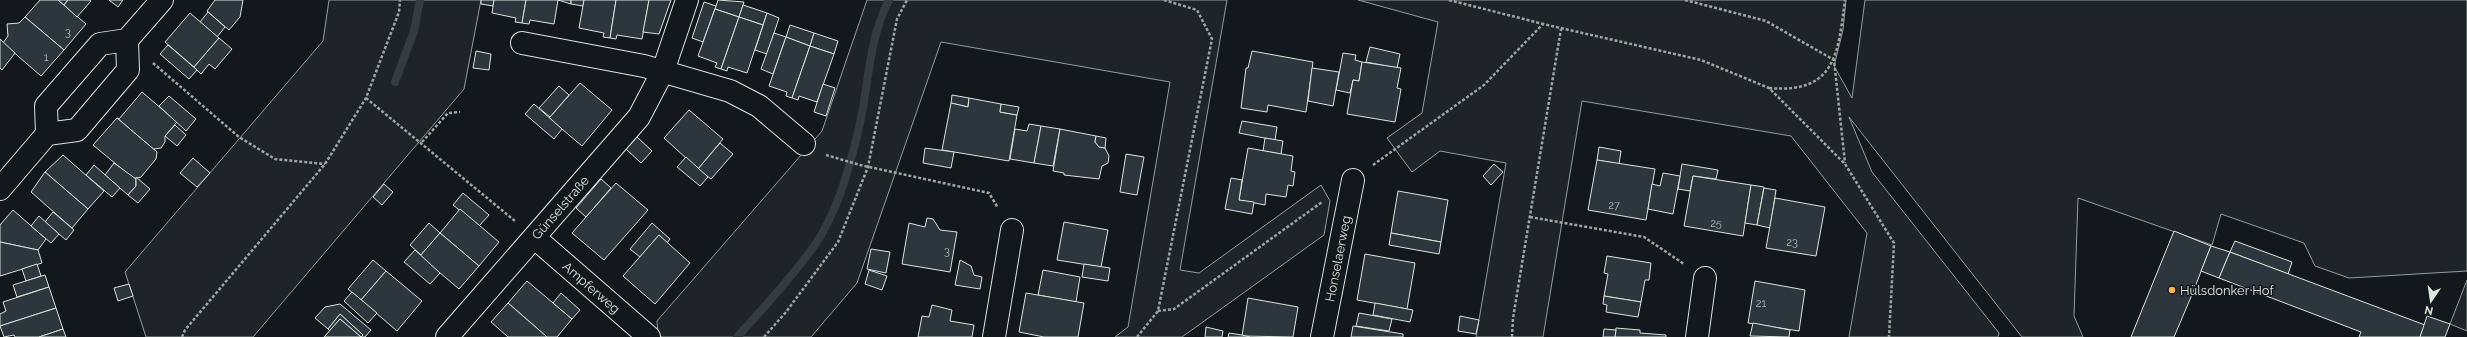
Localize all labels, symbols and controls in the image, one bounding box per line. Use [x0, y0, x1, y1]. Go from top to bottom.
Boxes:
house number: 3 [65, 26, 71, 39]
house number: 1 [44, 51, 49, 64]
street label: Günselstraße [528, 172, 592, 242]
house number: 27 [1608, 199, 1620, 212]
street label: Honselaerweg [1322, 214, 1353, 303]
house number: 25 [1710, 217, 1722, 230]
house number: 23 [1786, 236, 1798, 249]
house number: 3 [944, 245, 950, 258]
street label: Ampferweg [560, 258, 623, 316]
north arrow [2411, 281, 2451, 321]
place label: Hülsdonker Hof [2180, 283, 2274, 298]
marker: Hülsdonker Hof [2167, 285, 2177, 295]
house number: 21 [1756, 297, 1767, 310]
text: N [2423, 303, 2434, 318]

